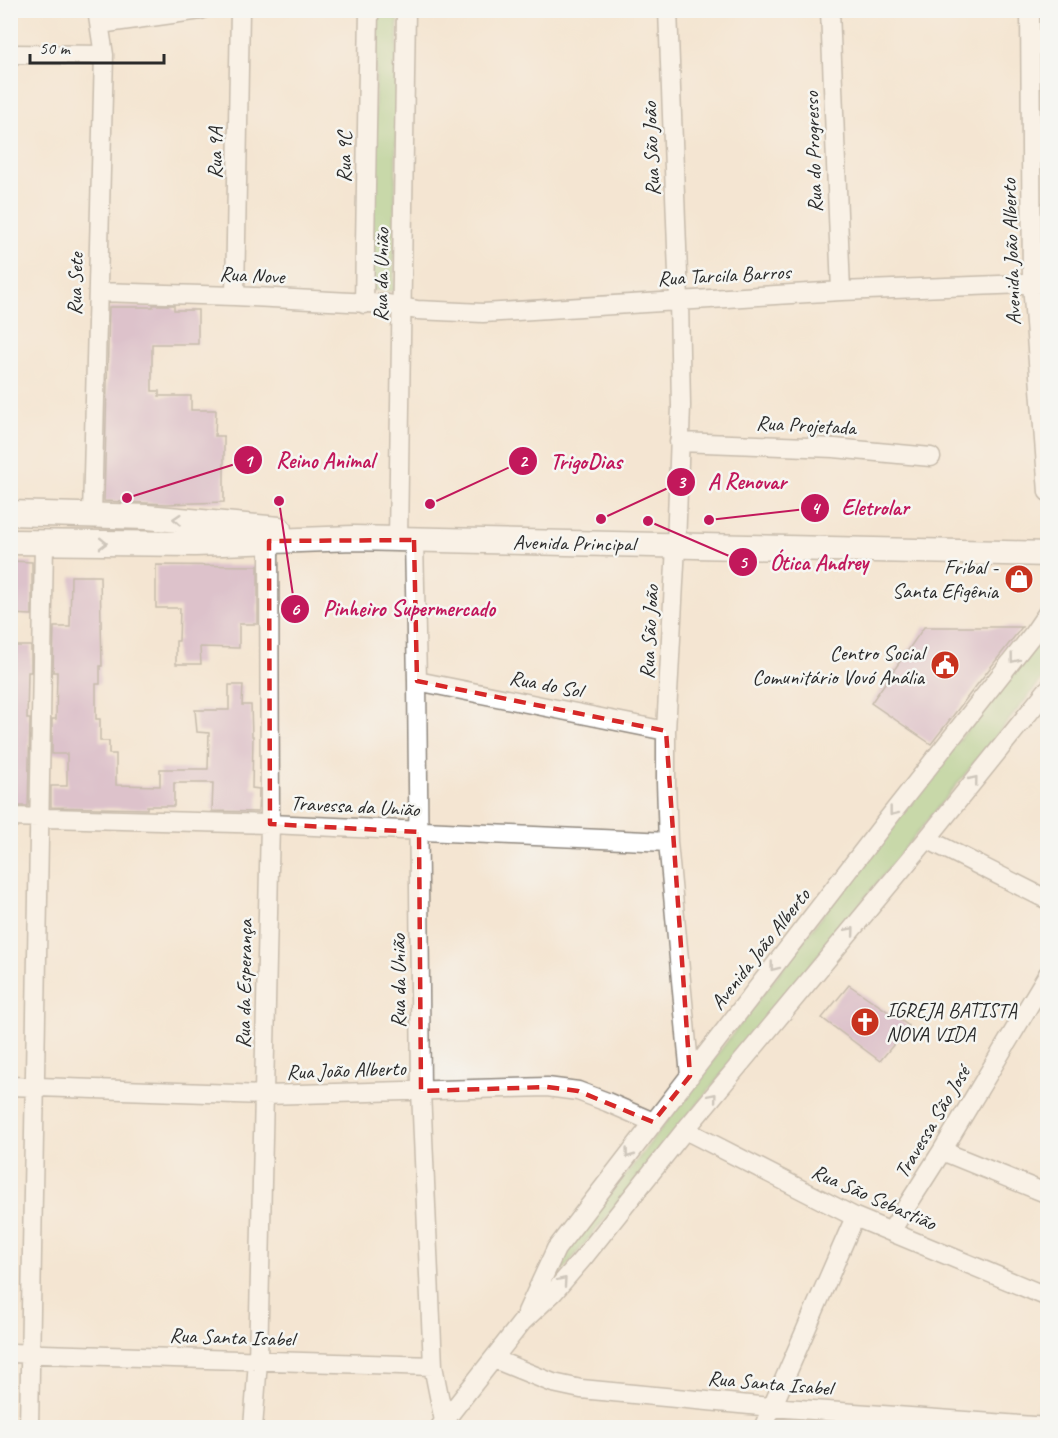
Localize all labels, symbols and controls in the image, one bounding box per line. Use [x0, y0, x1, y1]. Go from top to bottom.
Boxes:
scale bar [30, 27, 164, 65]
text: 50 m [39, 37, 72, 59]
street label: Rua do Progresso [798, 90, 828, 213]
street label: Rua São João [636, 100, 666, 197]
street label: Rua 9A [202, 125, 228, 179]
street label: Rua 9C [331, 129, 357, 183]
street label: Avenida João Alberto [995, 177, 1027, 326]
street label: Rua da União [367, 226, 395, 322]
street label: Rua Sete [61, 250, 89, 316]
street label: Rua Tarcila Barros [657, 258, 793, 291]
street label: Rua Nove [219, 260, 287, 290]
street label: Rua Projetada [756, 409, 859, 441]
callout: Reino Animal [233, 440, 386, 480]
callout: TrigoDias [508, 441, 634, 481]
text: Reino Animal [276, 447, 378, 475]
text: TrigoDias [550, 448, 624, 476]
text: 1 [244, 450, 254, 472]
text: 2 [519, 450, 529, 472]
callout: A Renovar [666, 462, 798, 502]
text: A Renovar [708, 468, 788, 496]
text: 3 [677, 471, 687, 493]
callout: Eletrolar [800, 488, 921, 528]
text: Eletrolar [841, 494, 911, 522]
text: 4 [811, 497, 821, 519]
one-way arrow [173, 513, 182, 526]
street label: Avenida Principal [513, 529, 639, 557]
one-way arrow [98, 537, 107, 549]
callout: Ótica Andrey [728, 542, 880, 582]
text: Ótica Andrey [770, 549, 870, 577]
text: 5 [739, 551, 749, 573]
place label: Fribal - Santa Efigênia [892, 554, 1000, 604]
shop icon: Fribal - Santa Efigênia [1003, 563, 1035, 595]
street label: Rua São João [634, 583, 665, 680]
callout: Pinheiro Supermercado [280, 589, 507, 629]
text: Pinheiro Supermercado [323, 595, 497, 623]
text: 6 [291, 598, 301, 620]
place label: Centro Social Comunitário Vovó Anália [752, 640, 927, 690]
public building icon: Centro Social Comunitário Vovó Anália [929, 649, 961, 681]
one-way arrow [1010, 653, 1021, 664]
street label: Rua do Sol [507, 664, 588, 704]
one-way arrow [967, 776, 978, 787]
street label: Travessa da União [290, 790, 422, 822]
one-way arrow [889, 806, 900, 817]
street label: Avenida João Alberto [705, 882, 816, 1015]
street label: Rua da Esperança [230, 917, 258, 1049]
one-way arrow [843, 927, 854, 938]
street label: Rua da União [385, 932, 411, 1028]
one-way arrow [770, 960, 781, 971]
place label: IGREJA BATISTA NOVA VIDA [886, 997, 1017, 1047]
church icon: IGREJA BATISTA NOVA VIDA [849, 1006, 881, 1038]
street label: Rua João Alberto [286, 1055, 408, 1085]
street label: Travessa São José [888, 1059, 977, 1183]
one-way arrow [705, 1093, 716, 1104]
one-way arrow [625, 1148, 636, 1159]
street label: Rua São Sebastião [808, 1158, 942, 1237]
one-way arrow [556, 1277, 567, 1288]
street label: Rua Santa Isabel [169, 1322, 298, 1352]
street label: Rua Santa Isabel [707, 1365, 837, 1402]

